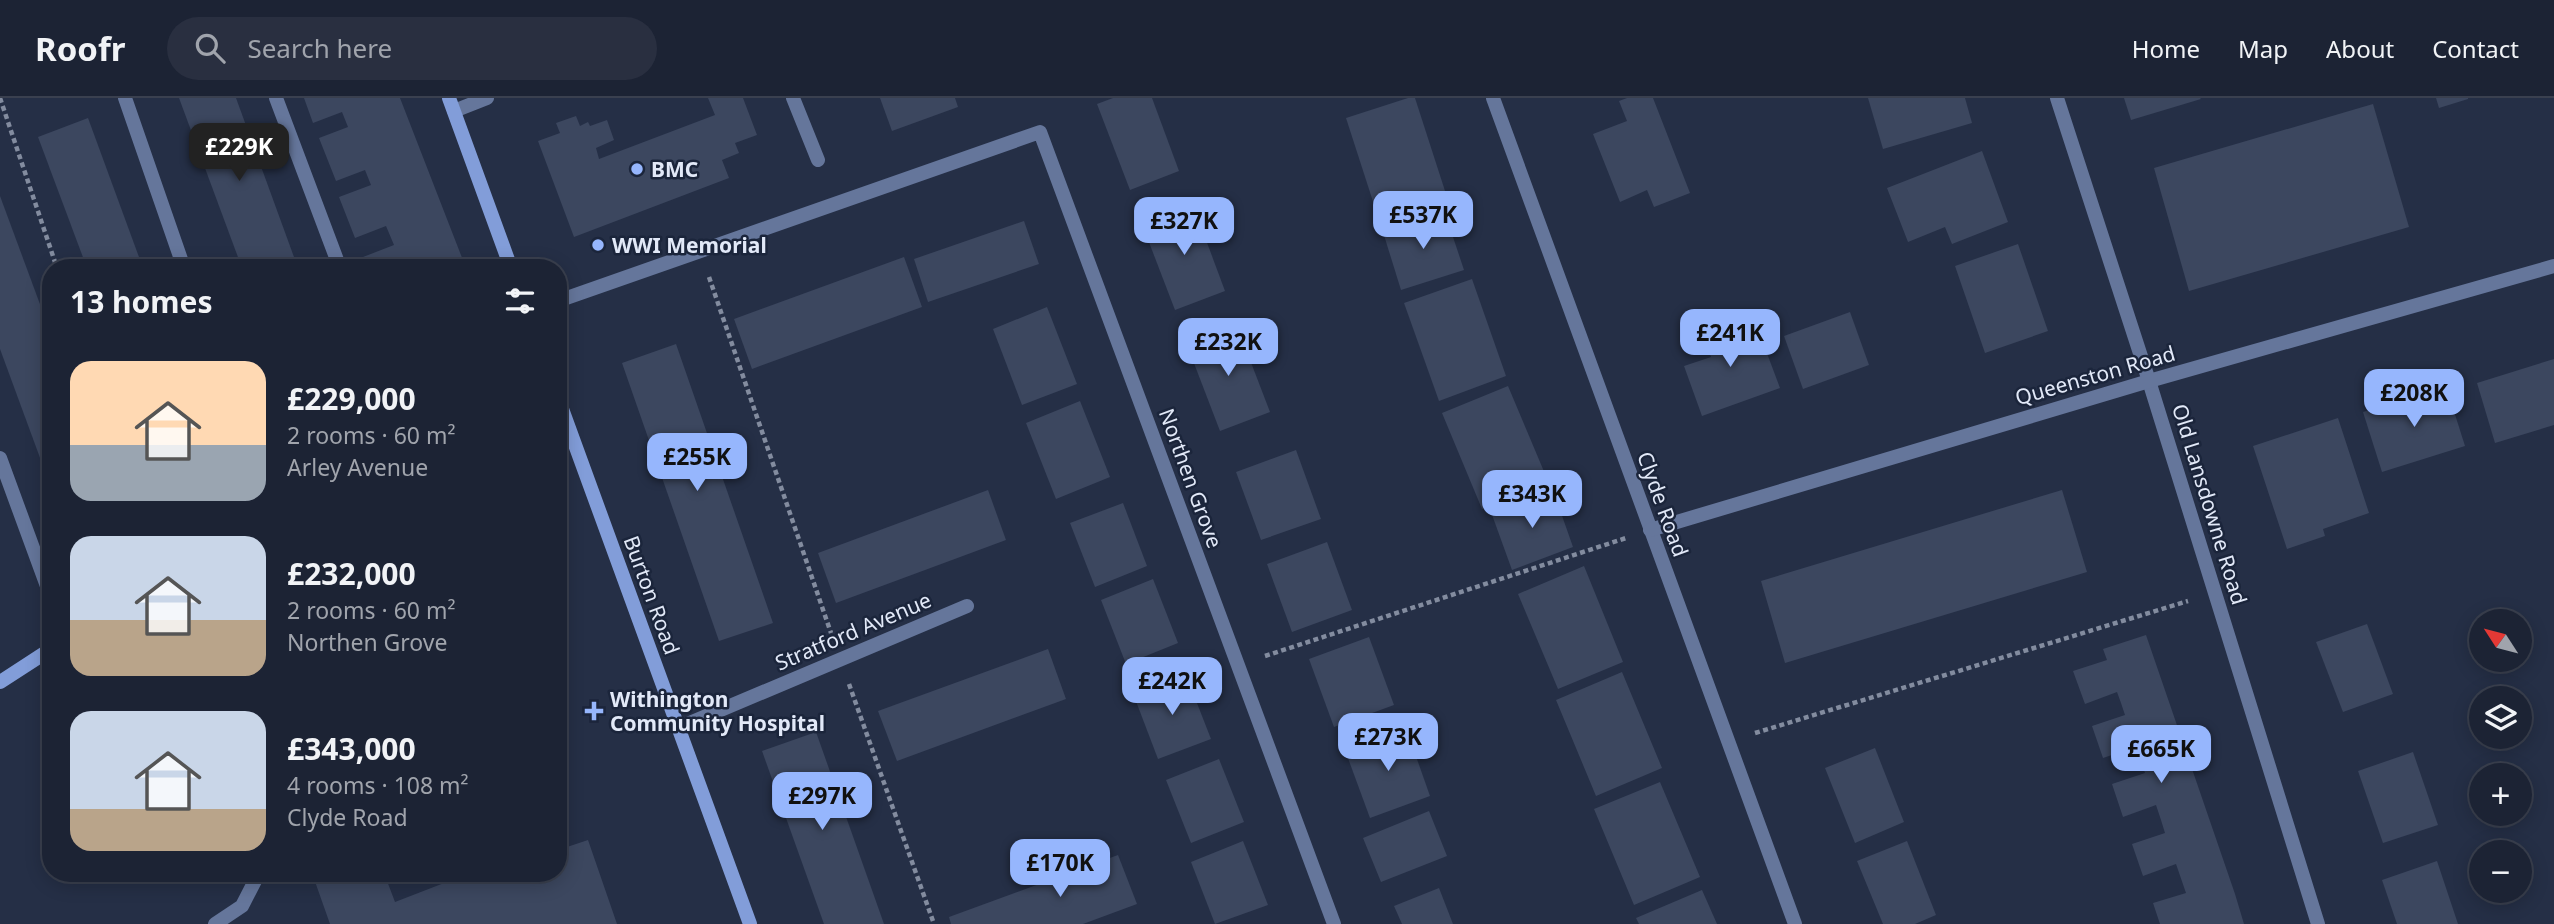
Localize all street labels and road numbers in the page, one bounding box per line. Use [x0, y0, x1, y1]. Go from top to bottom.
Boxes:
street label: Queenston Road [2012, 339, 2178, 411]
street label: Old Lansdowne Road [2166, 400, 2254, 608]
street label: Northen Grove [1153, 404, 1229, 552]
street label: Clyde Road [1631, 447, 1695, 561]
street label: Burton Road [618, 532, 686, 658]
street label: Stratford Avenue [771, 585, 935, 677]

